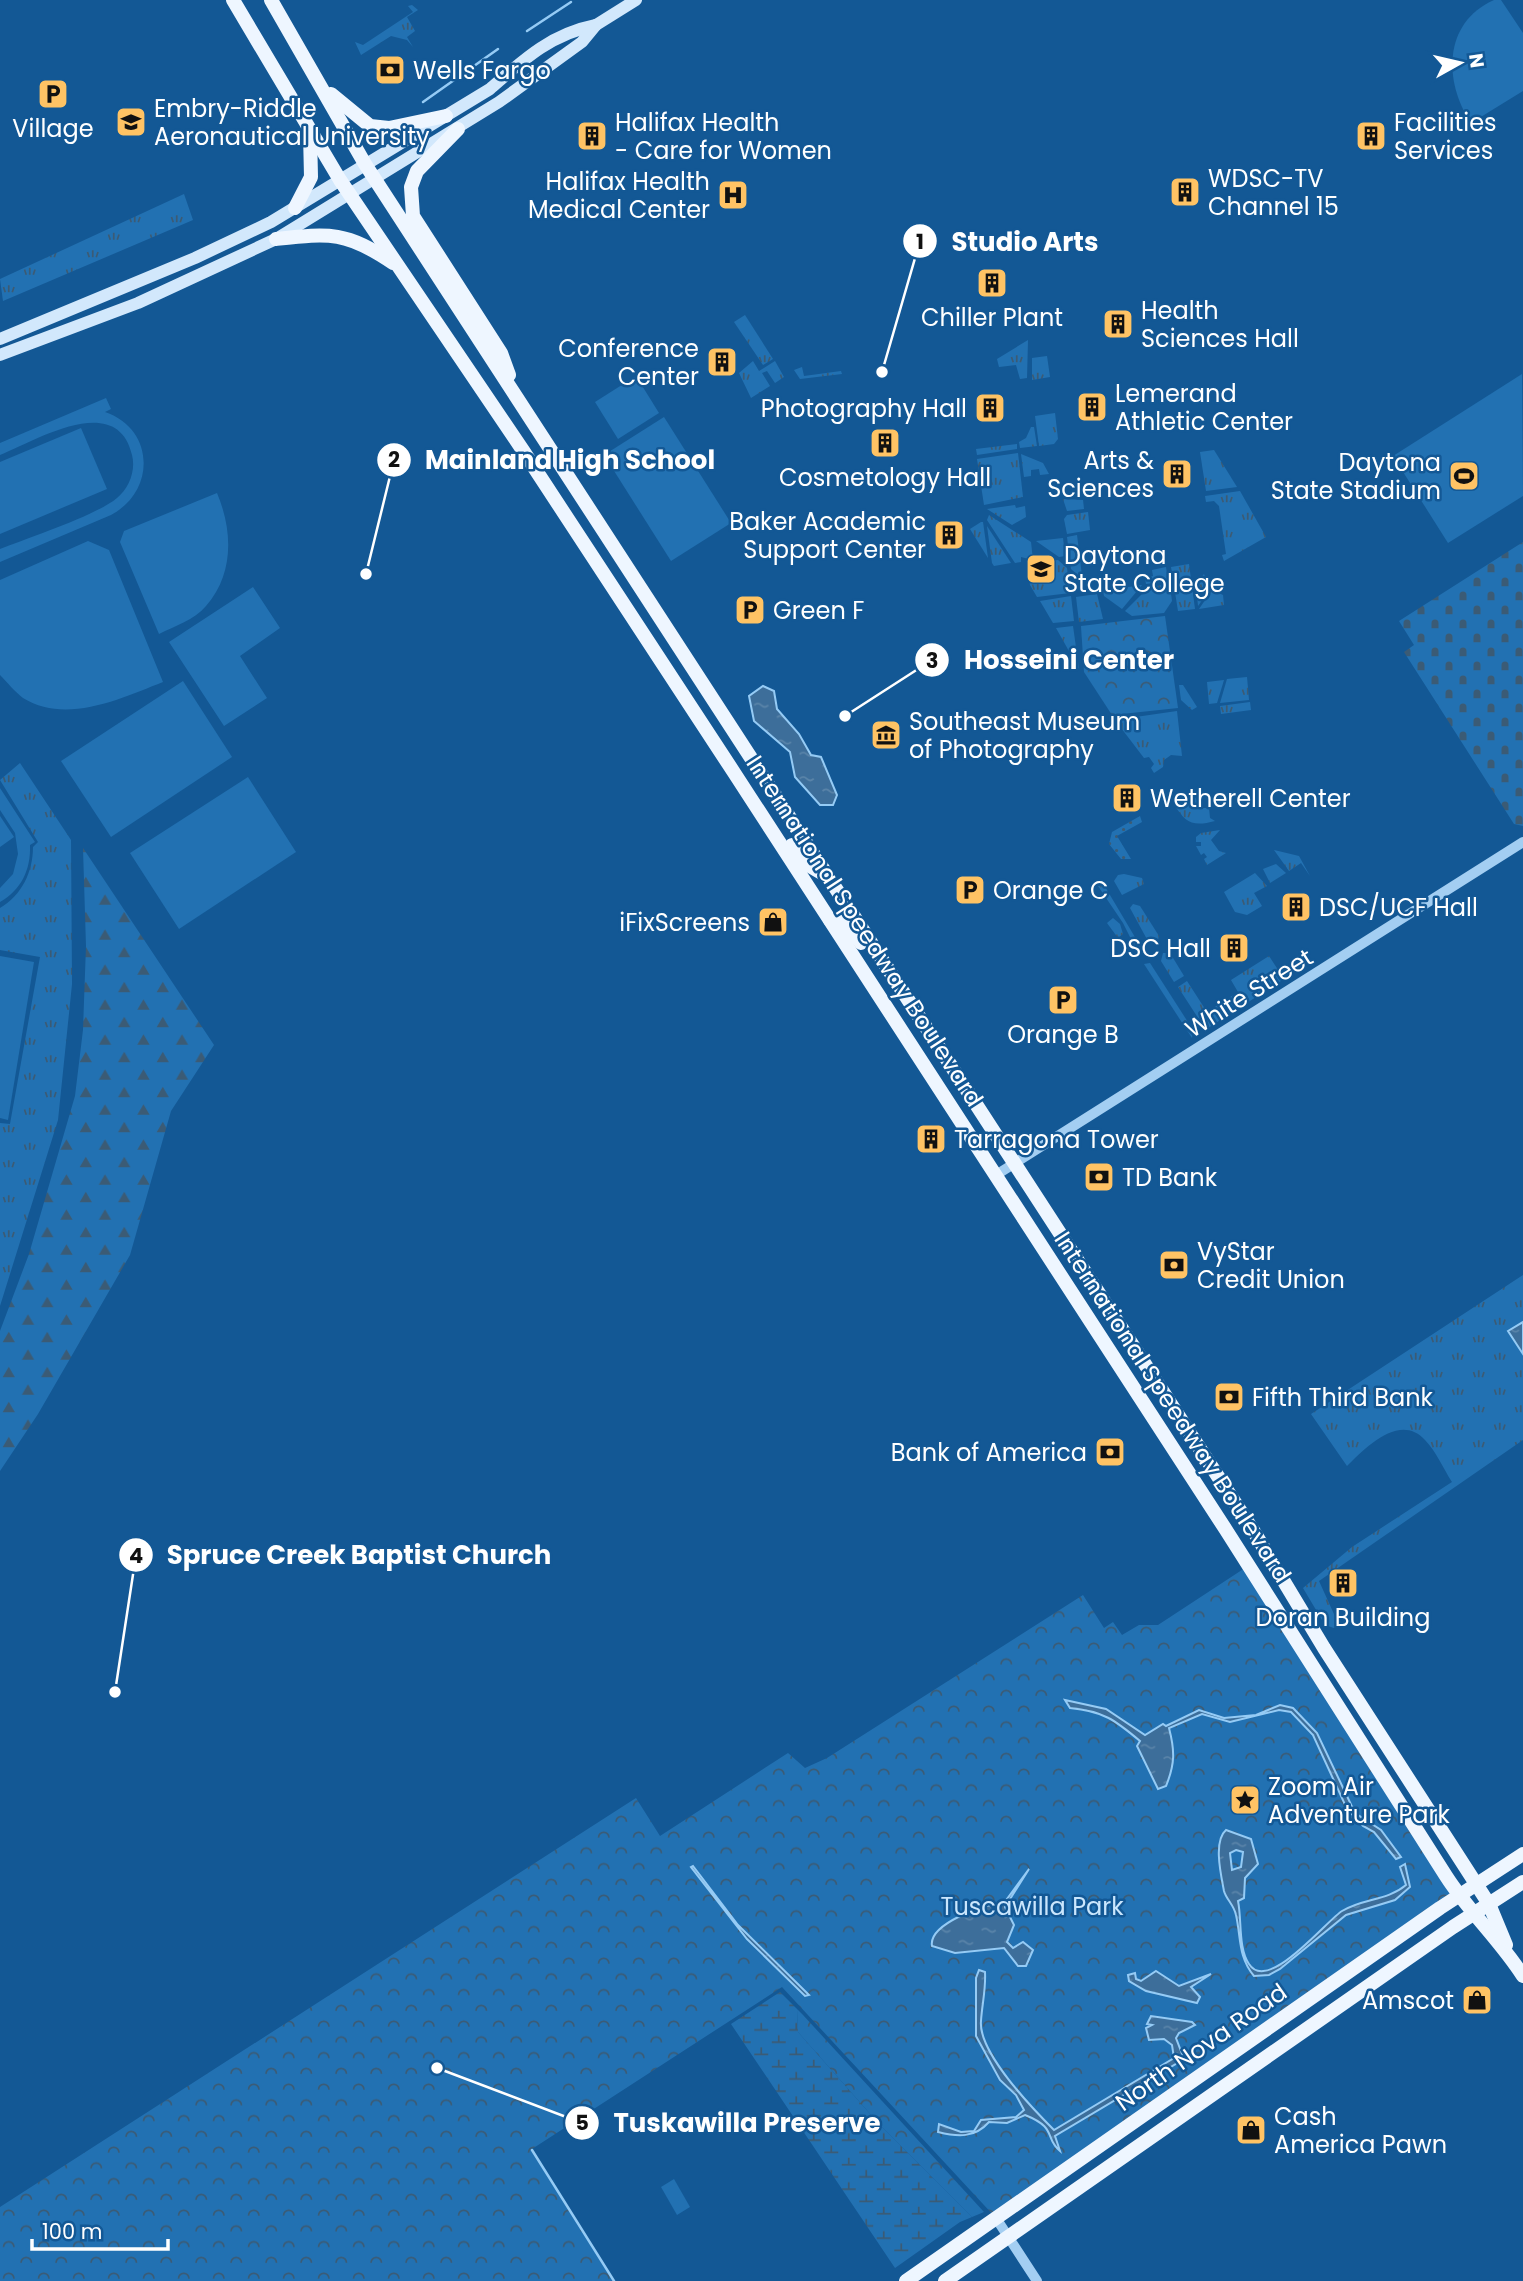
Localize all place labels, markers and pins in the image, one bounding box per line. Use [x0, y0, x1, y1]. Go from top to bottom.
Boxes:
bank icon: Wells Fargo [373, 53, 407, 87]
place label: Wells Fargo [413, 54, 551, 87]
parking icon: Village [36, 77, 70, 111]
place label: Embry-Riddle Aeronautical University [154, 92, 430, 153]
school or university icon: Embry-Riddle Aeronautical University [114, 105, 148, 139]
place label: Halifax Health - Care for Women [615, 106, 832, 167]
place label: Facilities Services [1394, 106, 1497, 167]
place label: Village [12, 112, 94, 145]
building icon: Halifax Health - Care for Women [575, 119, 609, 153]
building icon: Facilities Services [1354, 119, 1388, 153]
place label: WDSC-TV Channel 15 [1208, 162, 1339, 223]
place label: Halifax Health Medical Center [528, 165, 710, 226]
building icon: WDSC-TV Channel 15 [1168, 175, 1202, 209]
hospital icon: Halifax Health Medical Center [716, 178, 750, 212]
callout: Studio Arts [902, 218, 1112, 265]
building icon: Chiller Plant [975, 266, 1009, 300]
place label: Health Sciences Hall [1141, 294, 1299, 355]
place label: Chiller Plant [921, 301, 1063, 334]
building icon: Health Sciences Hall [1101, 307, 1135, 341]
place label: Conference Center [558, 332, 699, 393]
building icon: Conference Center [705, 345, 739, 379]
place label: Lemerand Athletic Center [1115, 377, 1293, 438]
building icon: Lemerand Athletic Center [1075, 390, 1109, 424]
building icon: Photography Hall [973, 391, 1007, 425]
place label: Photography Hall [761, 392, 967, 425]
building icon: Cosmetology Hall [868, 426, 902, 460]
callout: Mainland High School [376, 437, 729, 484]
place label: Arts & Sciences [1047, 444, 1154, 505]
place label: Daytona State Stadium [1271, 446, 1441, 507]
building icon: Arts & Sciences [1160, 457, 1194, 491]
sports icon: Daytona State Stadium [1447, 459, 1481, 493]
place label: Cosmetology Hall [779, 461, 991, 494]
place label: Baker Academic Support Center [729, 505, 926, 566]
building icon: Baker Academic Support Center [932, 518, 966, 552]
place label: Daytona State College [1064, 539, 1225, 600]
school or university icon: Daytona State College [1024, 552, 1058, 586]
parking icon: Green F [733, 593, 767, 627]
place label: Green F [773, 594, 864, 627]
callout: Hosseini Center [914, 637, 1188, 684]
place label: Southeast Museum of Photography [909, 705, 1140, 766]
museum icon: Southeast Museum of Photography [869, 718, 903, 752]
building icon: Wetherell Center [1110, 781, 1144, 815]
place label: Wetherell Center [1150, 782, 1351, 815]
parking icon: Orange C [953, 873, 987, 907]
place label: Orange C [993, 874, 1108, 907]
building icon: DSC/UCF Hall [1279, 890, 1313, 924]
place label: DSC/UCF Hall [1319, 891, 1478, 924]
shop icon: iFixScreens [756, 905, 790, 939]
place label: iFixScreens [619, 906, 750, 939]
building icon: DSC Hall [1217, 931, 1251, 965]
place label: DSC Hall [1110, 932, 1211, 965]
parking icon: Orange B [1046, 983, 1080, 1017]
place label: Orange B [1007, 1018, 1119, 1051]
building icon: Tarragona Tower [914, 1122, 948, 1156]
place label: Tarragona Tower [954, 1123, 1159, 1156]
bank icon: TD Bank [1082, 1160, 1116, 1194]
place label: TD Bank [1122, 1161, 1218, 1194]
place label: VyStar Credit Union [1197, 1235, 1345, 1296]
bank icon: VyStar Credit Union [1157, 1248, 1191, 1282]
bank icon: Fifth Third Bank [1212, 1380, 1246, 1414]
place label: Fifth Third Bank [1252, 1381, 1434, 1414]
bank icon: Bank of America [1093, 1435, 1127, 1469]
place label: Bank of America [891, 1436, 1087, 1469]
callout: Spruce Creek Baptist Church [118, 1532, 566, 1579]
building icon: Doran Building [1326, 1566, 1360, 1600]
place label: Doran Building [1256, 1601, 1430, 1634]
place label: Zoom Air Adventure Park [1268, 1770, 1451, 1831]
place icon: Zoom Air Adventure Park [1228, 1783, 1262, 1817]
shop icon: Amscot [1460, 1983, 1494, 2017]
place label: Amscot [1362, 1984, 1454, 2017]
callout: Tuskawilla Preserve [564, 2099, 894, 2146]
place label: Cash America Pawn [1274, 2100, 1447, 2161]
shop icon: Cash America Pawn [1234, 2113, 1268, 2147]

